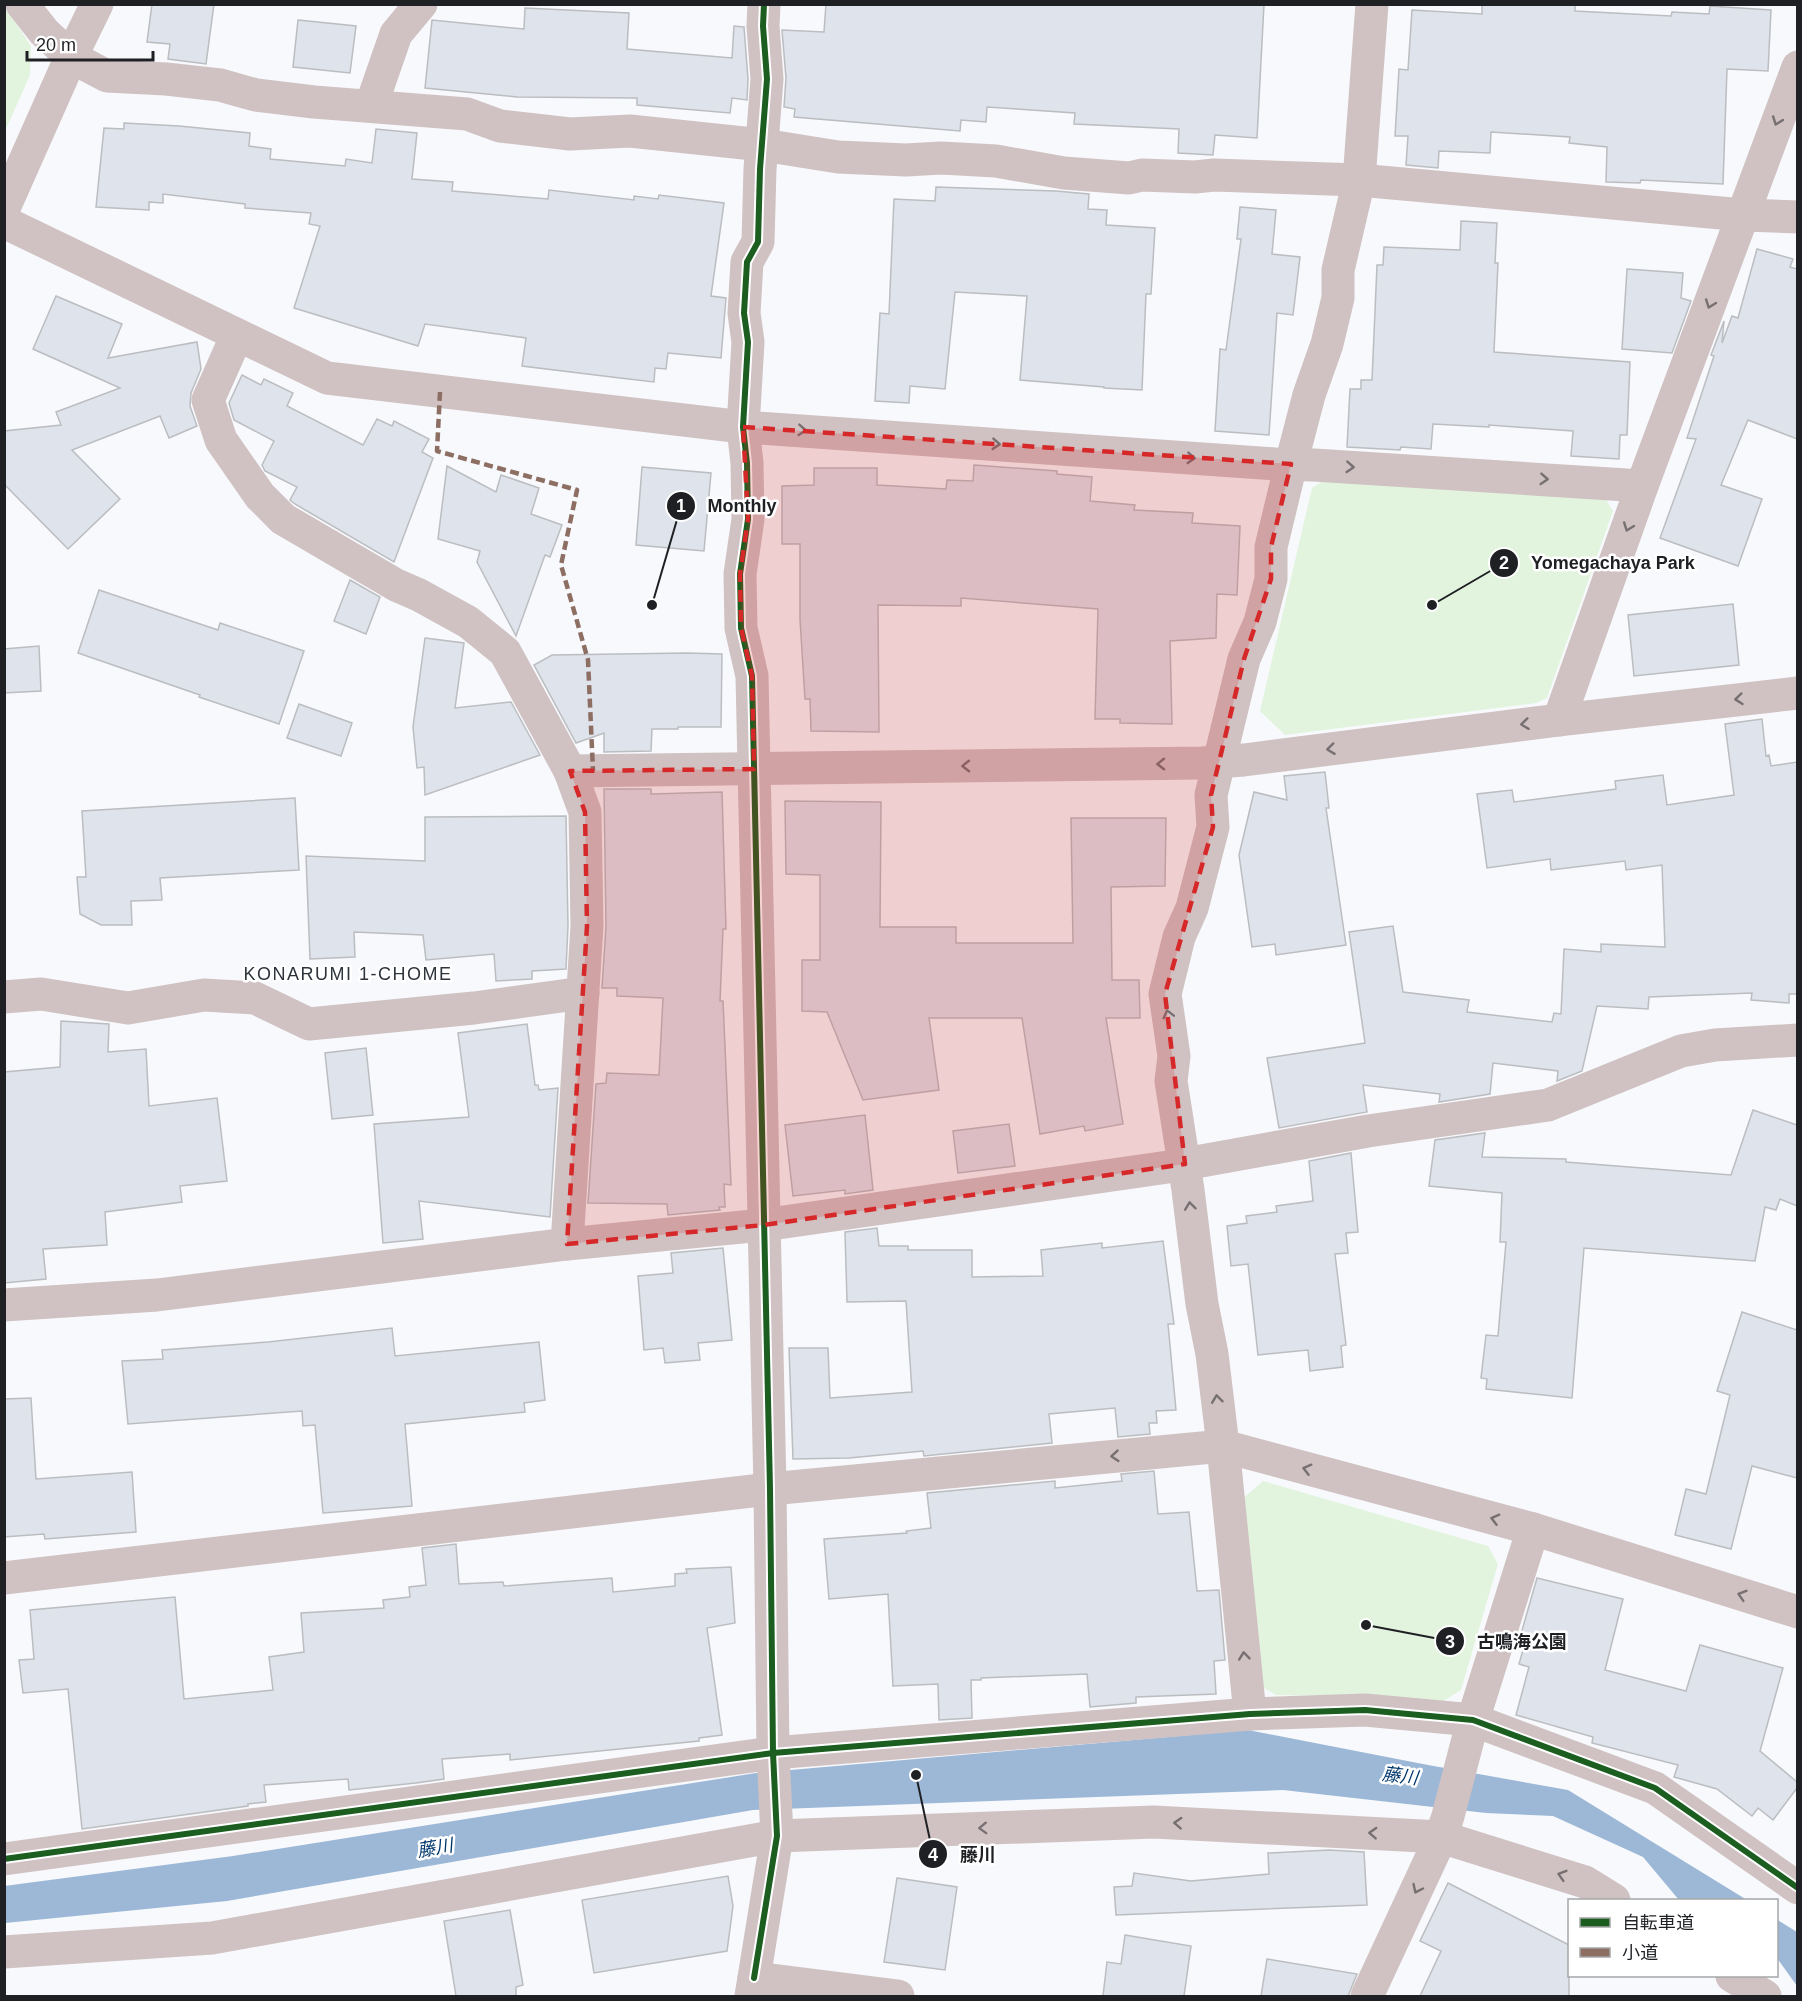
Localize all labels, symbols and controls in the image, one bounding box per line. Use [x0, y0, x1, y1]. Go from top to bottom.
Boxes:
scale bar [27, 24, 153, 62]
text: 20 m [36, 35, 76, 55]
one-way arrow [1772, 116, 1785, 126]
one-way arrow [1705, 298, 1717, 309]
one-way arrow [797, 424, 806, 437]
one-way arrow [992, 438, 1001, 451]
one-way arrow [1186, 451, 1195, 464]
one-way arrow [1345, 460, 1354, 473]
one-way arrow [1540, 473, 1549, 486]
callout: Monthly [666, 488, 789, 524]
text: 1 [676, 496, 686, 516]
text: Monthly [708, 496, 777, 516]
one-way arrow [1622, 521, 1635, 532]
callout: Yomegachaya Park [1489, 545, 1707, 581]
text: 2 [1499, 553, 1509, 573]
text: Yomegachaya Park [1531, 553, 1696, 573]
one-way arrow [1735, 693, 1744, 705]
one-way arrow [1520, 718, 1529, 730]
one-way arrow [1327, 742, 1336, 754]
one-way arrow [1156, 758, 1165, 770]
one-way arrow [962, 760, 971, 772]
district label: KONARUMI 1-CHOME [243, 964, 453, 984]
one-way arrow [1162, 1009, 1175, 1019]
one-way arrow [1185, 1202, 1197, 1211]
one-way arrow [1212, 1395, 1224, 1404]
one-way arrow [1111, 1449, 1120, 1462]
one-way arrow [1302, 1464, 1312, 1476]
one-way arrow [1490, 1514, 1500, 1527]
one-way arrow [1737, 1590, 1748, 1602]
callout: 古鳴海公園 [1435, 1623, 1579, 1659]
text: 3 [1445, 1632, 1455, 1652]
text: 古鳴海公園 [1477, 1632, 1567, 1652]
one-way arrow [1238, 1651, 1251, 1661]
water label: 藤川 [1381, 1764, 1421, 1788]
one-way arrow [1174, 1817, 1183, 1830]
one-way arrow [979, 1822, 988, 1834]
one-way arrow [1368, 1827, 1377, 1840]
water label: 藤川 [416, 1835, 456, 1861]
callout: 藤川 [918, 1836, 1008, 1872]
text: 4 [928, 1845, 938, 1865]
text: 藤川 [960, 1845, 996, 1865]
one-way arrow [1557, 1870, 1568, 1882]
one-way arrow [1412, 1883, 1424, 1894]
legend [1568, 1899, 1778, 1977]
text: 自転車道 [1622, 1913, 1694, 1933]
text: 小道 [1622, 1943, 1658, 1963]

